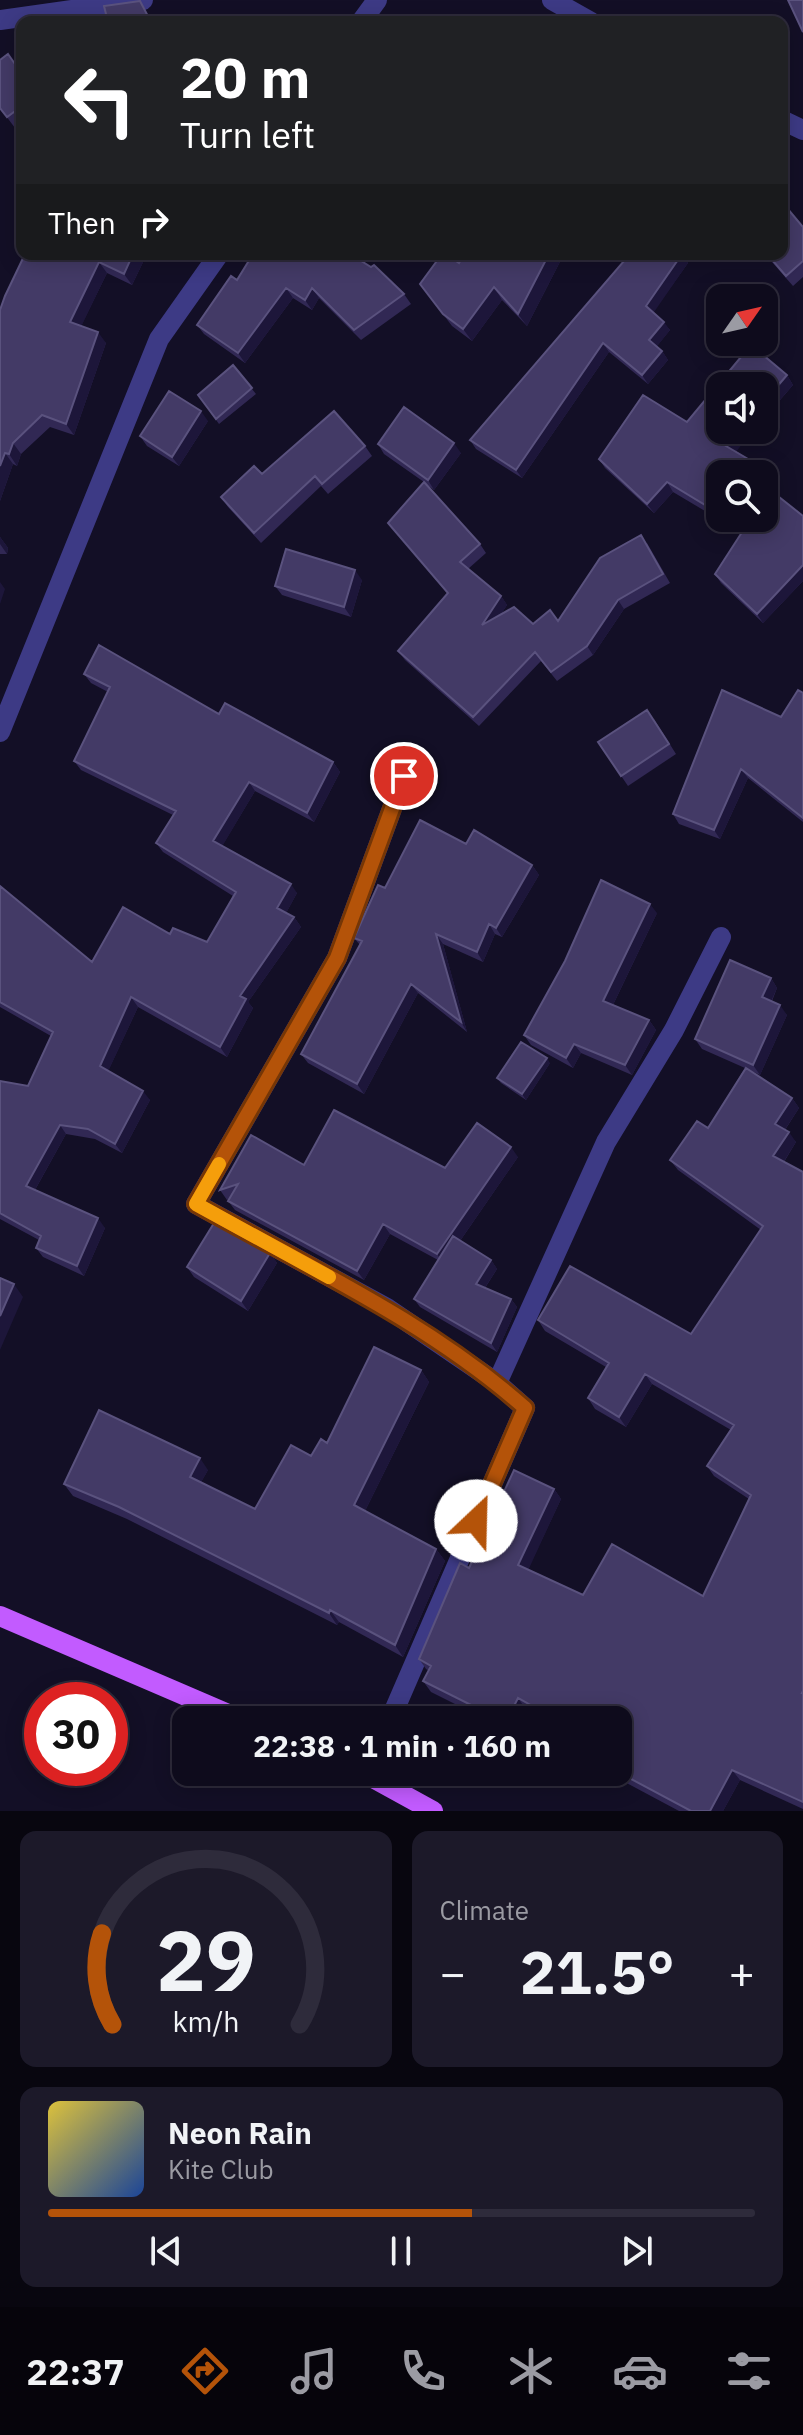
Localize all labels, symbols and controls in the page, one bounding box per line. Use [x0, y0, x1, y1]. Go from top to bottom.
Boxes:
text: 20 m [180, 41, 310, 113]
icon: left [48, 48, 152, 152]
text: Turn left [180, 111, 315, 158]
icon: right [132, 200, 176, 244]
text: Then [48, 203, 116, 242]
north arrow [706, 284, 778, 356]
map controls [706, 284, 778, 532]
button: sound [706, 372, 778, 444]
button: search [706, 460, 778, 532]
pin [370, 742, 438, 810]
icon: arrive [382, 754, 426, 798]
position arrow [434, 1479, 518, 1563]
speed limit sign: 30 [24, 1682, 128, 1786]
text: 22:38 · 1 min · 160 m [253, 1726, 551, 1765]
text: Climate [440, 1893, 529, 1927]
text: 29 [156, 1906, 256, 2014]
text: 21.5° [520, 1932, 675, 2011]
text: − [440, 1944, 466, 2001]
text: + [729, 1944, 755, 2001]
text: km/h [172, 2003, 239, 2040]
text: Neon Rain [168, 2113, 312, 2152]
text: Kite Club [168, 2152, 273, 2186]
icon: previous [144, 2229, 188, 2273]
icon: pause [379, 2229, 423, 2273]
icon: next [615, 2229, 659, 2273]
icon: directions [177, 2343, 233, 2399]
icon: music [286, 2343, 342, 2399]
icon: phone [395, 2343, 451, 2399]
icon: climate [503, 2343, 559, 2399]
icon: car [612, 2343, 668, 2399]
icon: filters [721, 2343, 777, 2399]
text: 22:37 [26, 2348, 125, 2395]

